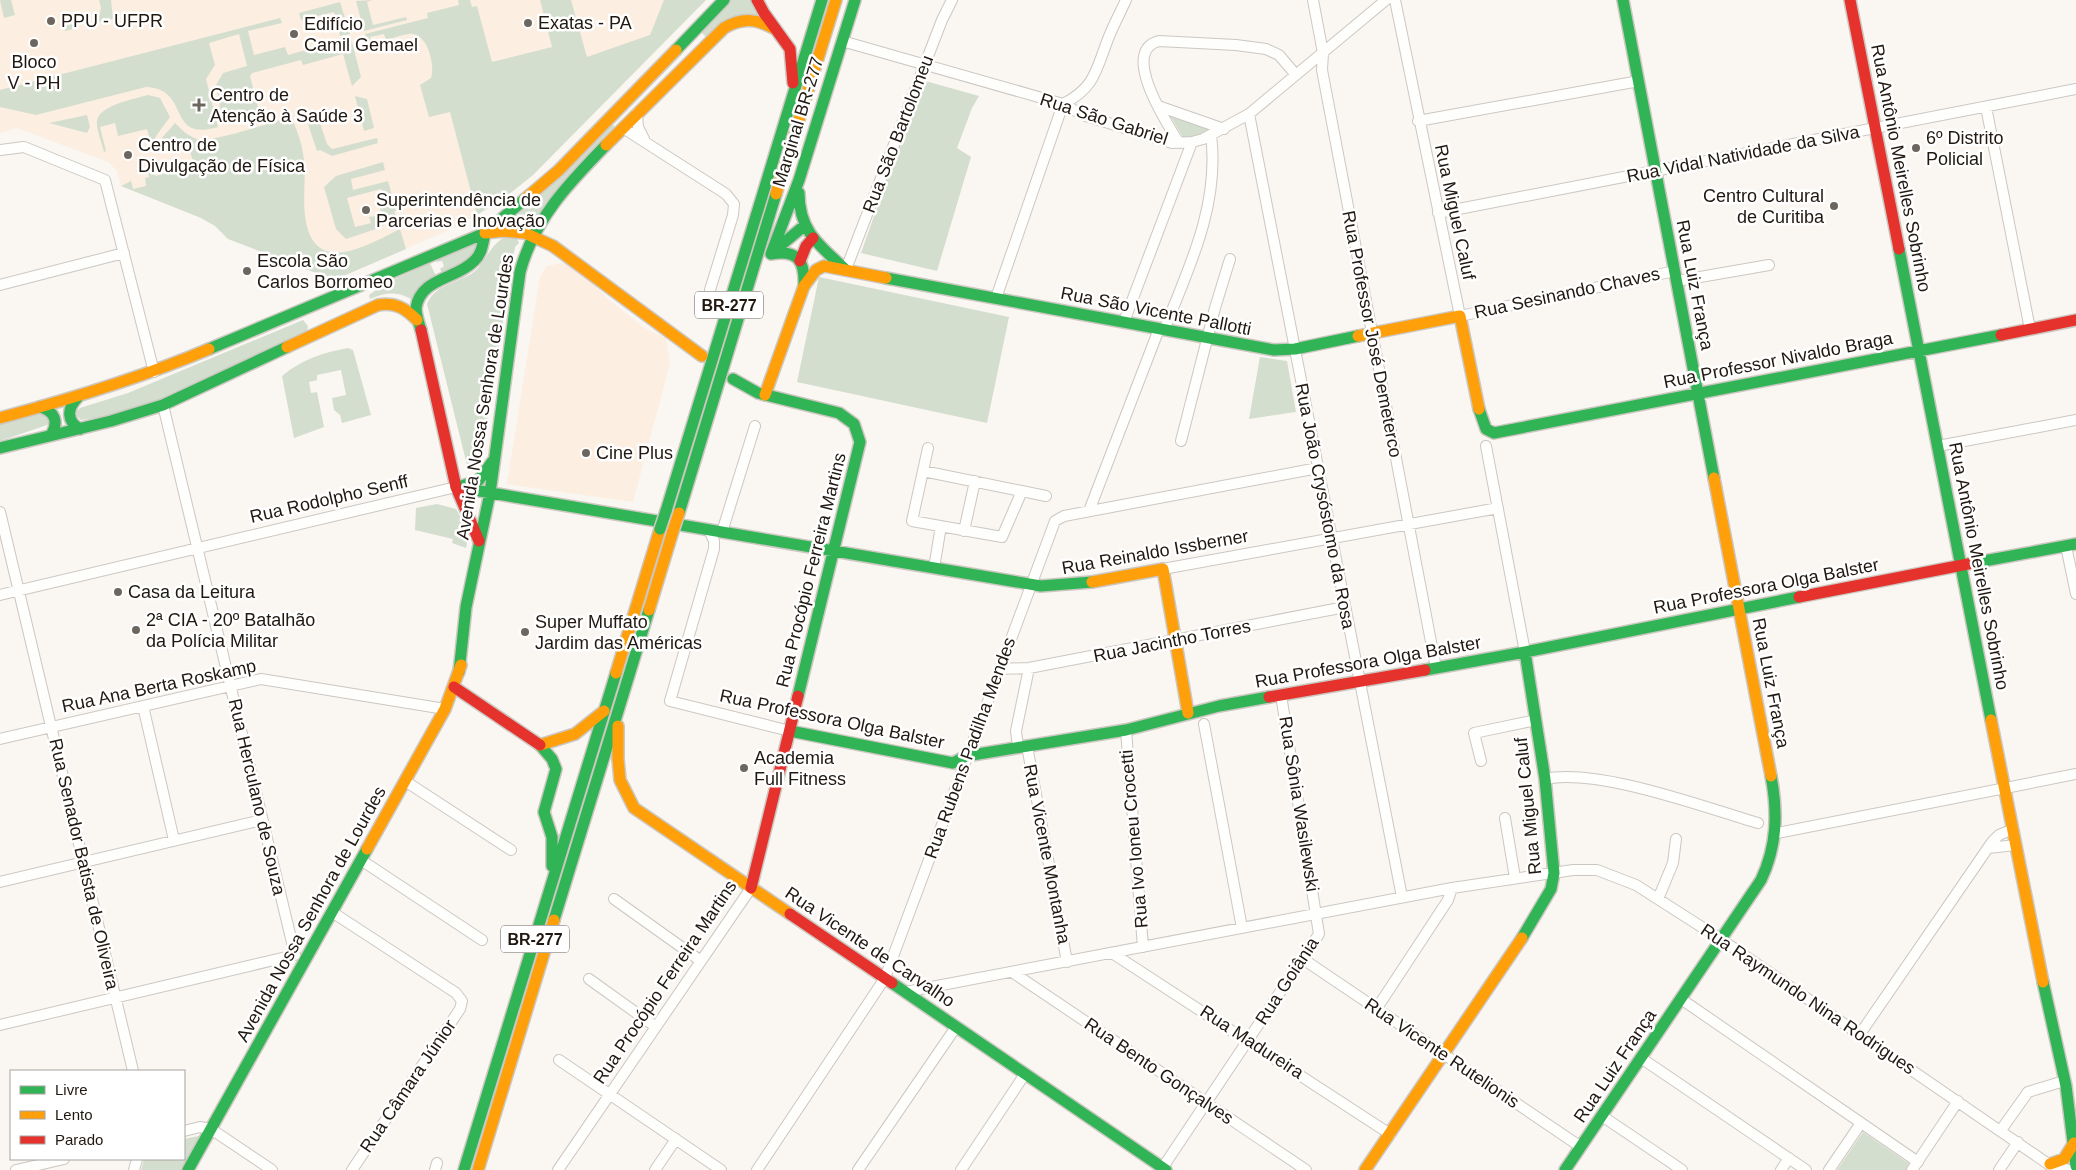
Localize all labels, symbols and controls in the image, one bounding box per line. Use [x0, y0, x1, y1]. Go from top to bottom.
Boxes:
place label: PPU - UFPR [61, 11, 163, 31]
place label: Exatas - PA [538, 13, 632, 33]
place label: Edifício Camil Gemael [304, 14, 418, 55]
marker: PPU - UFPR [45, 15, 57, 27]
marker: Exatas - PA [522, 17, 534, 29]
marker: Edifício Camil Gemael [288, 28, 300, 40]
marker: Bloco V - PH [28, 37, 40, 49]
street label: Rua Antônio Meirelles Sobrinho [1867, 42, 1935, 294]
place label: Bloco V - PH [7, 52, 61, 93]
street label: Rua São Bartolomeu [859, 52, 937, 216]
street label: Marginal BR-277 [769, 54, 827, 190]
place label: Centro de Atenção à Saúde 3 [210, 85, 363, 126]
street label: Rua São Gabriel [1038, 89, 1170, 149]
marker: Centro de Atenção à Saúde 3 [192, 98, 206, 112]
street label: Rua Vidal Natividade da Silva [1625, 121, 1862, 186]
place label: 6º Distrito Policial [1926, 128, 2004, 169]
place label: Centro de Divulgação de Física [138, 135, 306, 176]
street label: Rua Miguel Caluf [1431, 142, 1479, 283]
marker: 6º Distrito Policial [1910, 142, 1922, 154]
marker: Centro de Divulgação de Física [122, 149, 134, 161]
place label: Centro Cultural de Curitiba [1703, 186, 1825, 227]
place label: Superintendência de Parcerias e Inovação [376, 190, 545, 231]
marker: Centro Cultural de Curitiba [1828, 200, 1840, 212]
marker: Superintendência de Parcerias e Inovação [360, 204, 372, 216]
street label: Rua Professor José Demeterco [1338, 209, 1406, 459]
street label: Rua Luiz França [1673, 218, 1718, 353]
place label: Escola São Carlos Borromeo [257, 251, 393, 292]
street label: Avenida Nossa Senhora de Lourdes [453, 253, 517, 541]
street label: Rua Sesinando Chaves [1472, 264, 1662, 322]
marker: Escola São Carlos Borromeo [241, 265, 253, 277]
street label: Rua São Vicente Pallotti [1059, 283, 1253, 339]
road number: BR-277 [695, 292, 763, 318]
street label: Rua Professor Nivaldo Braga [1662, 328, 1895, 392]
street label: Rua João Crysóstomo da Rosa [1291, 381, 1359, 632]
street label: Rua Antônio Meirelles Sobrinho [1945, 440, 2013, 692]
place label: Cine Plus [596, 443, 673, 463]
marker: Cine Plus [580, 447, 592, 459]
street label: Rua Procópio Ferreira Martins [772, 451, 850, 689]
street label: Rua Rodolpho Senff [248, 471, 411, 527]
street label: Rua Reinaldo Issberner [1060, 526, 1250, 578]
street label: Rua Professora Olga Balster [1652, 554, 1880, 618]
place label: Casa da Leitura [128, 582, 256, 602]
marker: Casa da Leitura [112, 586, 124, 598]
place label: 2ª CIA - 20º Batalhão da Polícia Militar [146, 610, 315, 651]
place label: Super Muffato Jardim das Américas [535, 612, 702, 653]
street label: Rua Jacintho Torres [1092, 616, 1252, 666]
street label: Rua Luiz França [1749, 616, 1794, 751]
marker: 2ª CIA - 20º Batalhão da Polícia Militar [130, 624, 142, 636]
marker: Super Muffato Jardim das Américas [519, 626, 531, 638]
street label: Rua Professora Olga Balster [1253, 632, 1483, 692]
street label: Rua Rubens Padilha Mendes [921, 635, 1019, 861]
street label: Rua Ana Berta Roskamp [60, 656, 258, 716]
street label: Rua Professora Olga Balster [718, 685, 946, 753]
street label: Rua Herculano de Souza [225, 697, 290, 898]
street label: Rua Sônia Wasilewski [1275, 715, 1323, 893]
street label: Rua Miguel Caluf [1511, 735, 1545, 876]
street label: Rua Senador Batista de Oliveira [45, 736, 123, 992]
place label: Academia Full Fitness [754, 748, 846, 789]
street label: Rua Ivo Ioneu Crocetti [1116, 749, 1152, 929]
marker: Academia Full Fitness [738, 762, 750, 774]
street label: Rua Vicente Montanha [1020, 762, 1074, 947]
street label: Avenida Nossa Senhora de Lourdes [232, 783, 390, 1045]
street label: Rua Procópio Ferreira Martins [589, 876, 741, 1088]
street label: Rua Vicente de Carvalho [782, 883, 958, 1011]
street label: Rua Raymundo Nina Rodrigues [1697, 920, 1919, 1078]
road number: BR-277 [501, 926, 569, 952]
street label: Rua Goiânia [1251, 933, 1323, 1028]
street label: Rua Vicente Rutelionis [1361, 994, 1523, 1112]
street label: Rua Madureira [1197, 1001, 1308, 1083]
street label: Rua Luiz França [1570, 1005, 1661, 1126]
street label: Rua Bento Gonçalves [1081, 1014, 1237, 1128]
street label: Rua Câmara Júnior [356, 1016, 460, 1156]
legend [10, 1070, 185, 1160]
text: Livre [55, 1081, 88, 1098]
text: Lento [55, 1106, 93, 1123]
text: Parado [55, 1131, 103, 1148]

